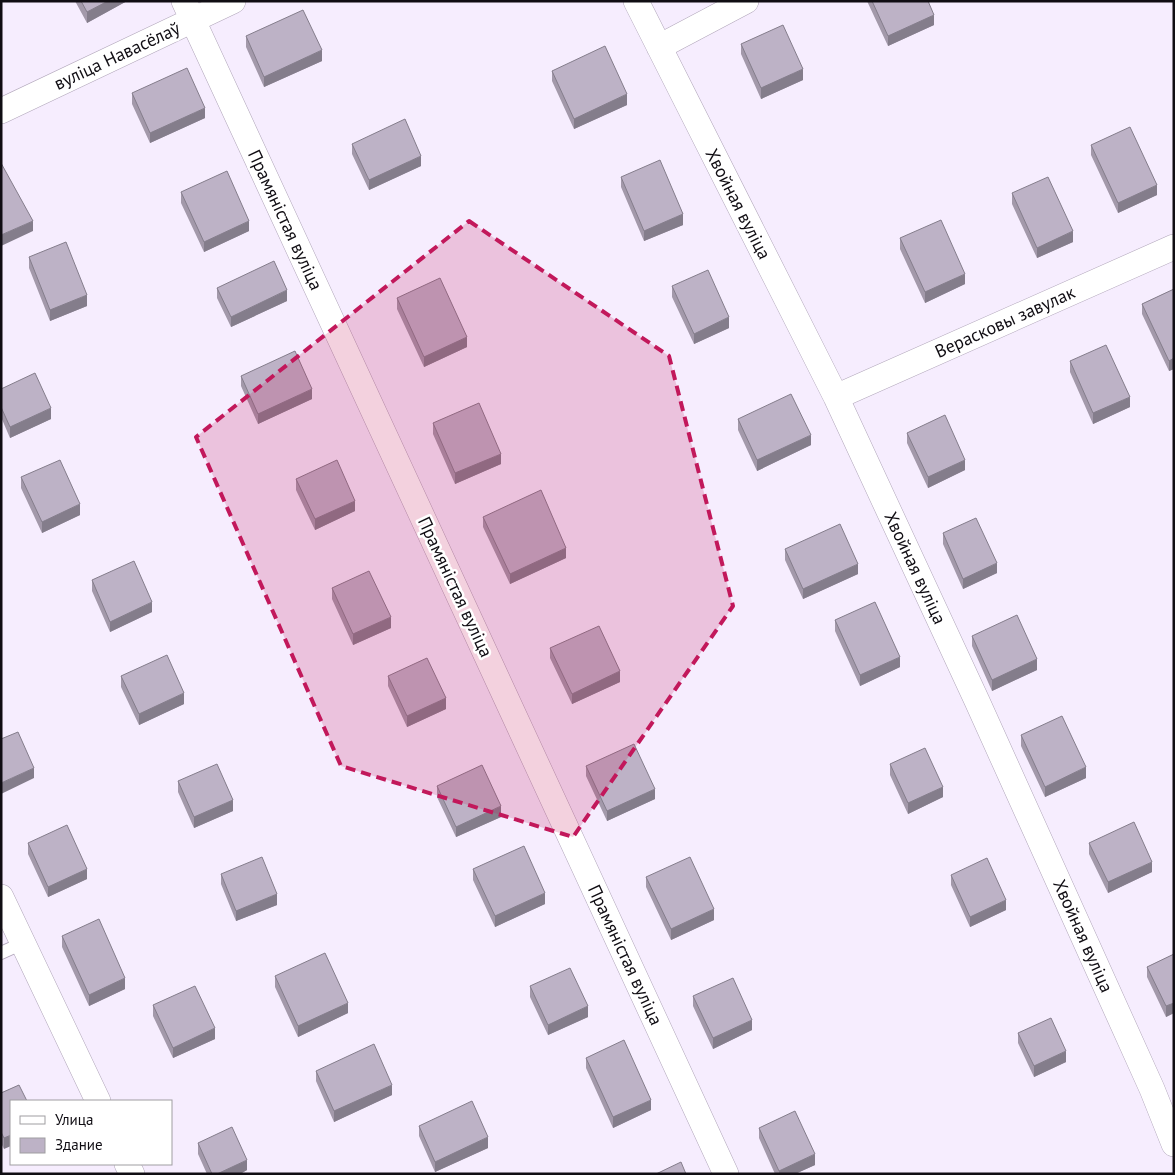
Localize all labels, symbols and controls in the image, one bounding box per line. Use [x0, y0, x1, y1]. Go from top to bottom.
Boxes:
street label: вуліца Навасёлаў [50, 16, 184, 95]
street label: Хвойная вуліца [701, 144, 776, 263]
street label: Прамяністая вуліца [243, 146, 328, 294]
street label: Верасковы завулак [931, 280, 1079, 363]
street label: Хвойная вуліца [879, 508, 952, 628]
street label: Прамяністая вуліца [413, 513, 498, 661]
street label: Хвойная вуліца [1048, 876, 1119, 996]
street label: Прамяністая вуліца [583, 881, 668, 1029]
legend [10, 1100, 172, 1165]
text: Улица [55, 1110, 93, 1129]
text: Здание [55, 1135, 103, 1154]

